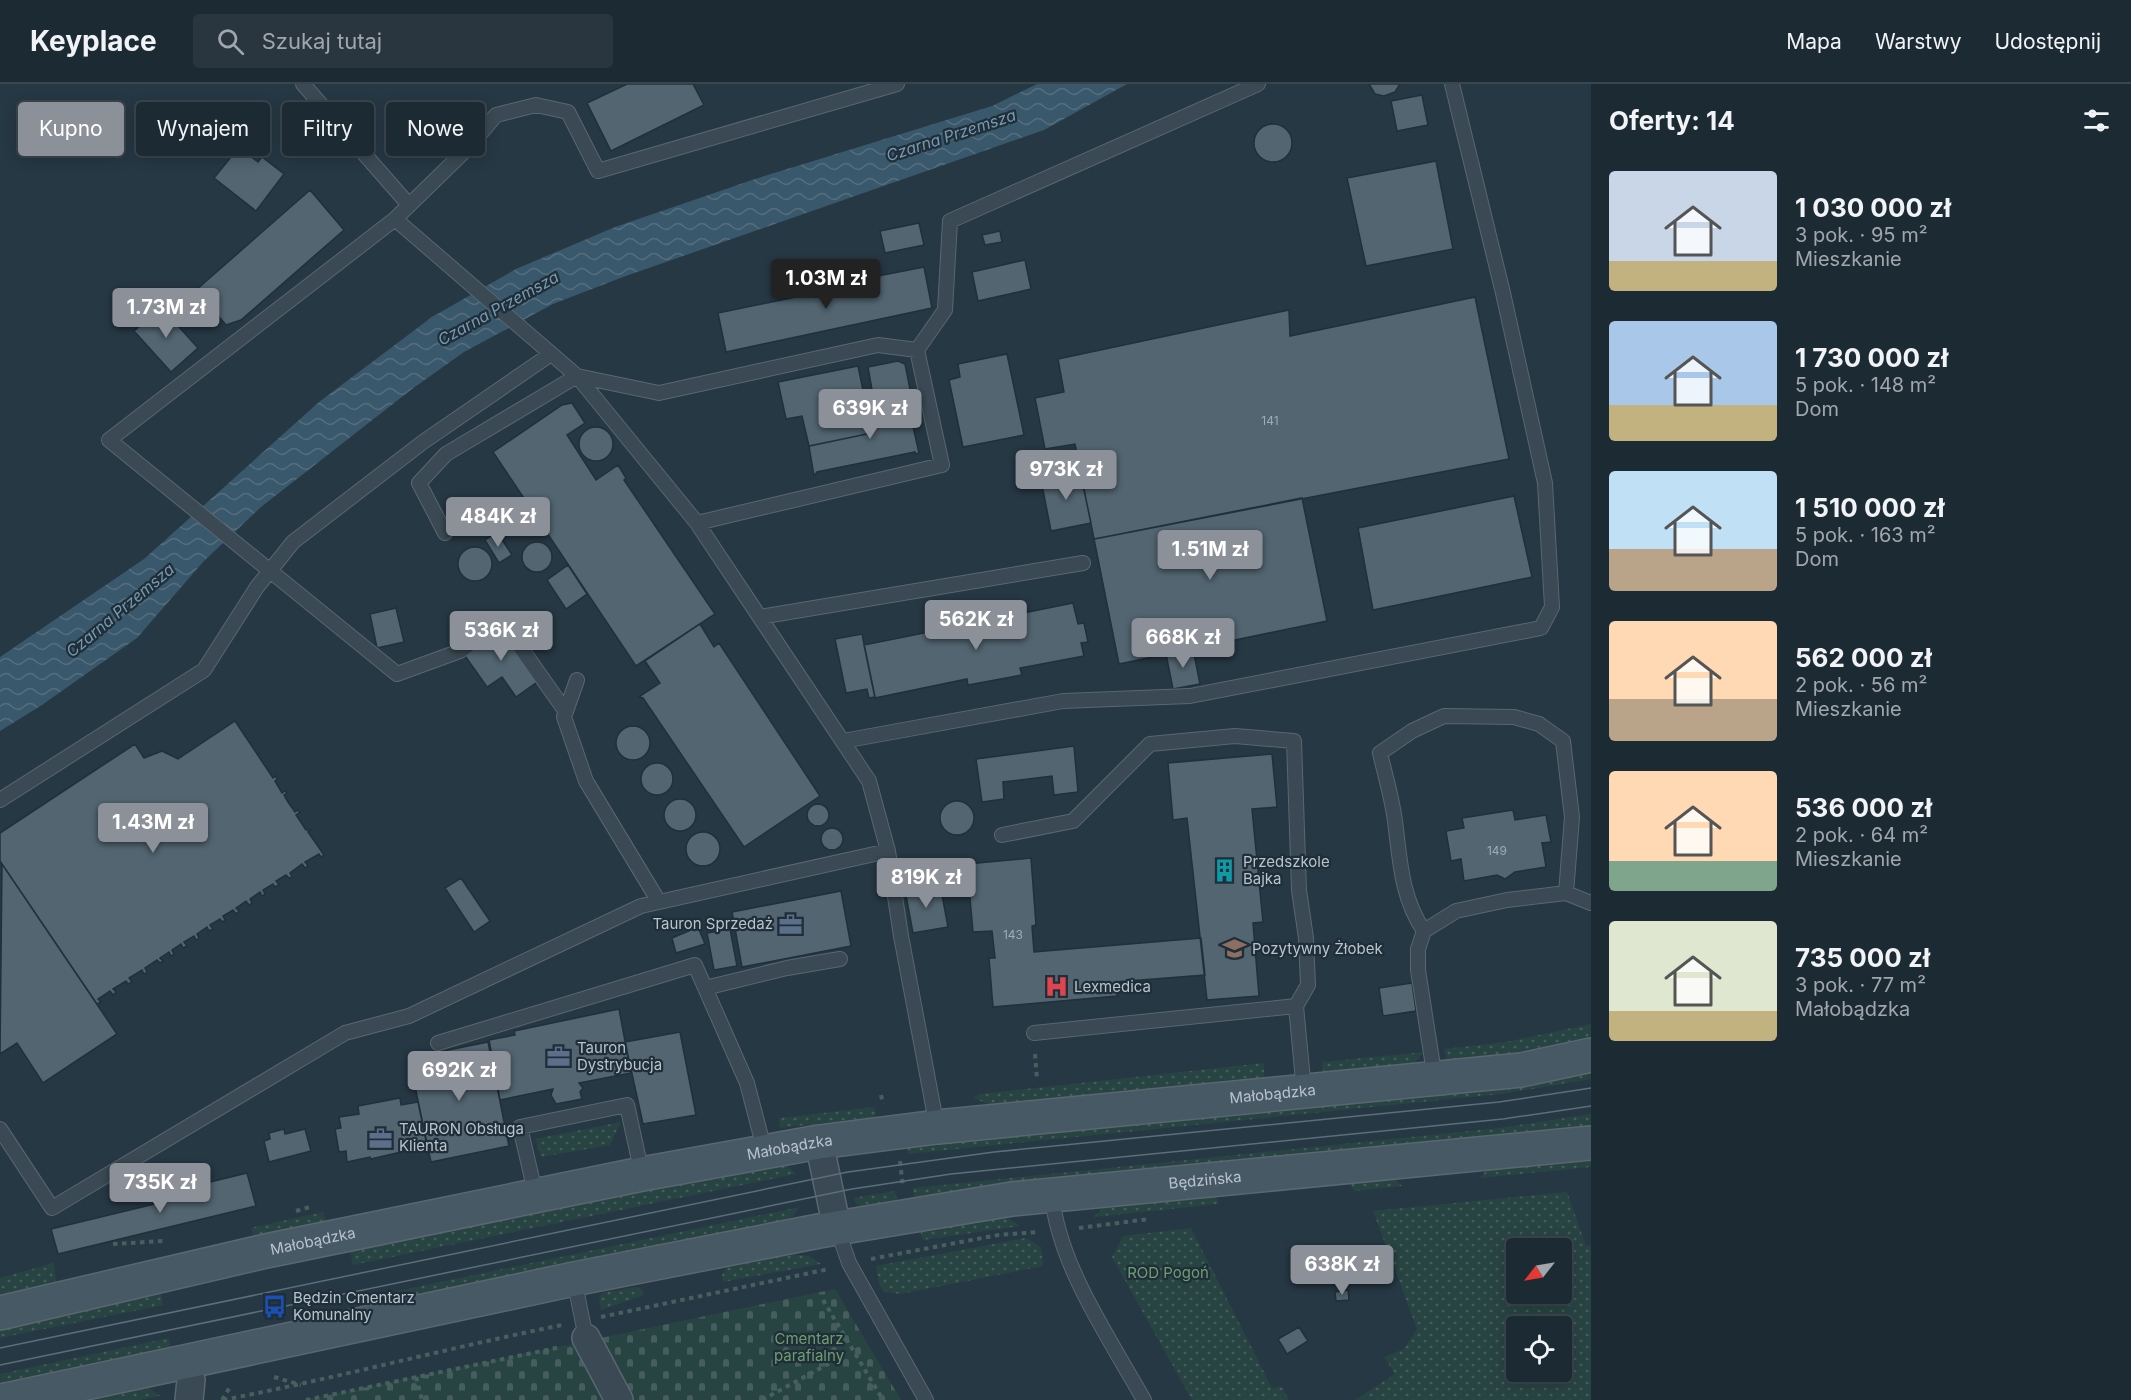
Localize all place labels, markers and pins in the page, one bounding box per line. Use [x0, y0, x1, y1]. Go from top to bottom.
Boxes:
pin: 1.03M zł [764, 259, 888, 310]
pin: 1.73M zł [104, 288, 228, 339]
pin: 639K zł [815, 389, 925, 440]
pin: 973K zł [1011, 450, 1121, 501]
pin: 484K zł [443, 497, 553, 548]
pin: 1.51M zł [1148, 530, 1272, 581]
pin: 562K zł [921, 600, 1031, 651]
pin: 536K zł [446, 611, 556, 662]
pin: 668K zł [1128, 618, 1238, 669]
pin: 1.43M zł [91, 803, 215, 854]
place label: Przedszkole Bajka [1243, 852, 1330, 888]
pin: 819K zł [871, 858, 981, 909]
building icon: Przedszkole Bajka [1212, 858, 1238, 884]
office icon: Tauron Sprzedaż [778, 911, 804, 937]
place label: Tauron Sprzedaż [652, 914, 773, 933]
school or university icon: Pozytywny Żłobek [1221, 936, 1247, 962]
place label: Pozytywny Żłobek [1252, 939, 1383, 958]
hospital icon: Lexmedica [1043, 974, 1069, 1000]
place label: Lexmedica [1074, 977, 1151, 996]
place label: Tauron Dystrybucja [577, 1038, 662, 1074]
office icon: Tauron Dystrybucja [546, 1044, 572, 1070]
pin: 692K zł [404, 1051, 514, 1102]
place label: TAURON Obsługa Klienta [399, 1119, 524, 1155]
office icon: TAURON Obsługa Klienta [368, 1125, 394, 1151]
pin: 735K zł [105, 1163, 215, 1214]
pin: 638K zł [1287, 1245, 1397, 1296]
place label: Będzin Cmentarz Komunalny [293, 1288, 415, 1324]
bus stop icon: Będzin Cmentarz Komunalny [262, 1294, 288, 1320]

